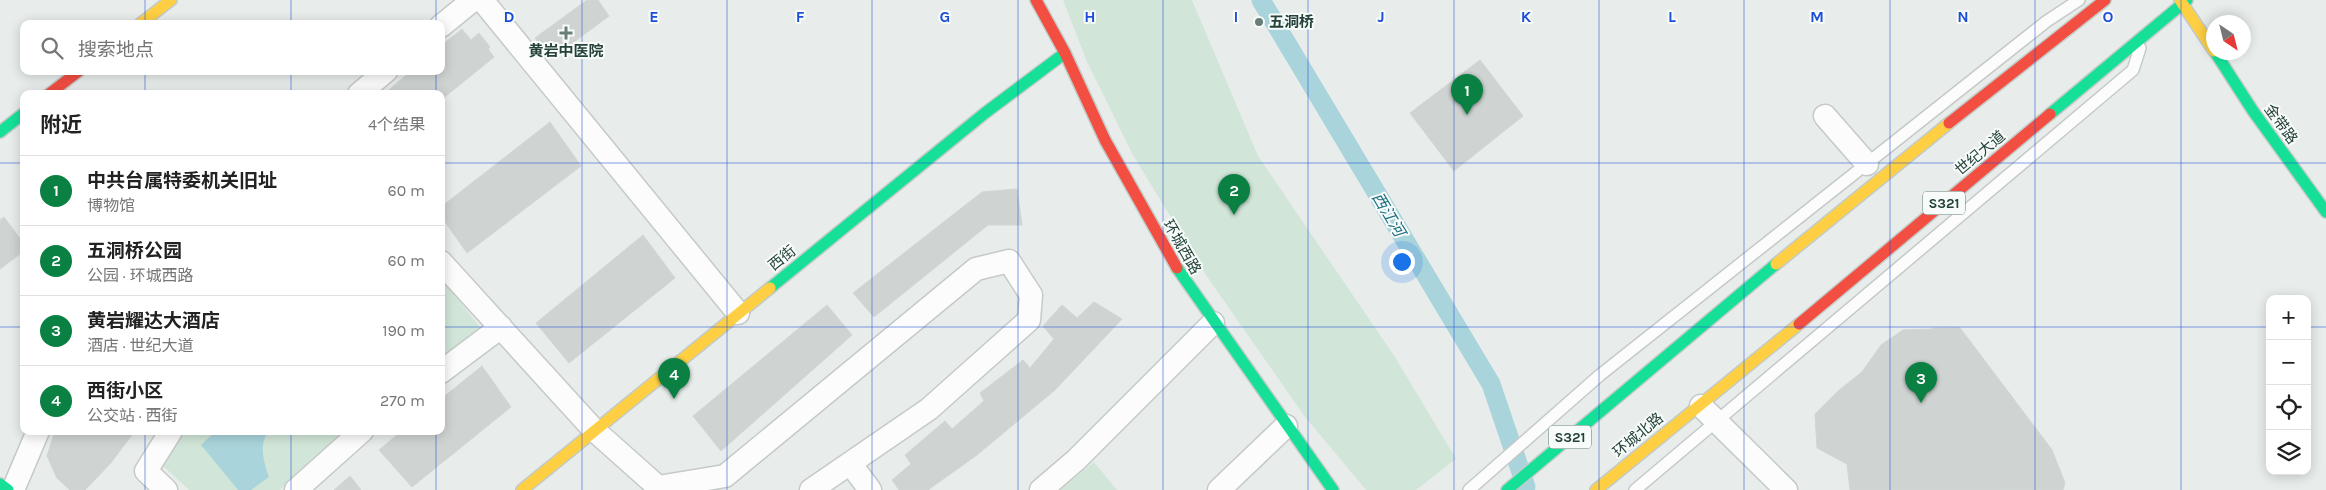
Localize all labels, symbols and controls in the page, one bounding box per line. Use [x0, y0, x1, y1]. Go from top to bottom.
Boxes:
text: D [504, 7, 515, 26]
text: E [649, 7, 659, 26]
text: F [796, 7, 805, 26]
text: G [940, 7, 950, 26]
text: H [1084, 7, 1096, 26]
text: I [1234, 7, 1238, 26]
text: J [1377, 7, 1385, 26]
text: K [1521, 7, 1532, 26]
text: L [1668, 7, 1676, 26]
text: M [1810, 7, 1824, 26]
text: N [1957, 7, 1969, 26]
text: O [2103, 7, 2114, 26]
place label: 五洞桥 [1269, 13, 1314, 31]
north arrow [2206, 15, 2251, 60]
marker: 五洞桥 [1253, 16, 1265, 28]
search box [20, 20, 445, 75]
marker: 黄岩中医院 [559, 26, 573, 40]
icon: search [38, 34, 66, 62]
text: 搜索地点 [78, 39, 154, 61]
place label: 黄岩中医院 [528, 42, 604, 60]
pin: 1 [1451, 74, 1483, 115]
street label: 金带路 [2260, 101, 2302, 147]
text: 附近 [40, 113, 82, 137]
text: 4个结果 [368, 115, 425, 134]
street label: 世纪大道 [1951, 127, 2009, 179]
text: 中共台属特委机关旧址 [87, 170, 277, 192]
pin: 2 [1218, 174, 1250, 215]
text: 1 [53, 181, 59, 200]
text: 60 m [388, 181, 425, 200]
water label: 西江河 [1368, 189, 1411, 242]
road number: S321 [1923, 192, 1965, 214]
text: 博物馆 [87, 196, 135, 215]
street label: 环城西路 [1159, 217, 1205, 277]
text: 五洞桥公园 [87, 240, 182, 262]
street label: 西街 [765, 242, 799, 274]
your location [1389, 249, 1415, 275]
text: 2 [51, 251, 61, 270]
text: 60 m [388, 251, 425, 270]
text: 公园 · 环城西路 [87, 266, 193, 285]
map controls [2266, 295, 2311, 475]
button: + [2266, 295, 2311, 340]
text: 黄岩耀达大酒店 [87, 310, 220, 332]
text: 3 [51, 321, 61, 340]
text: 190 m [382, 321, 425, 340]
text: 酒店 · 世纪大道 [87, 336, 193, 355]
button: − [2266, 340, 2311, 385]
pin: 4 [658, 358, 690, 399]
pin: 3 [1905, 362, 1937, 403]
text: 西街小区 [87, 380, 163, 402]
button: locate [2266, 385, 2311, 430]
text: 4 [51, 391, 61, 410]
text: 270 m [380, 391, 425, 410]
text: 公交站 · 西街 [87, 406, 177, 425]
street label: 环城北路 [1609, 409, 1667, 461]
road number: S321 [1549, 426, 1591, 448]
button: layers [2266, 430, 2311, 475]

